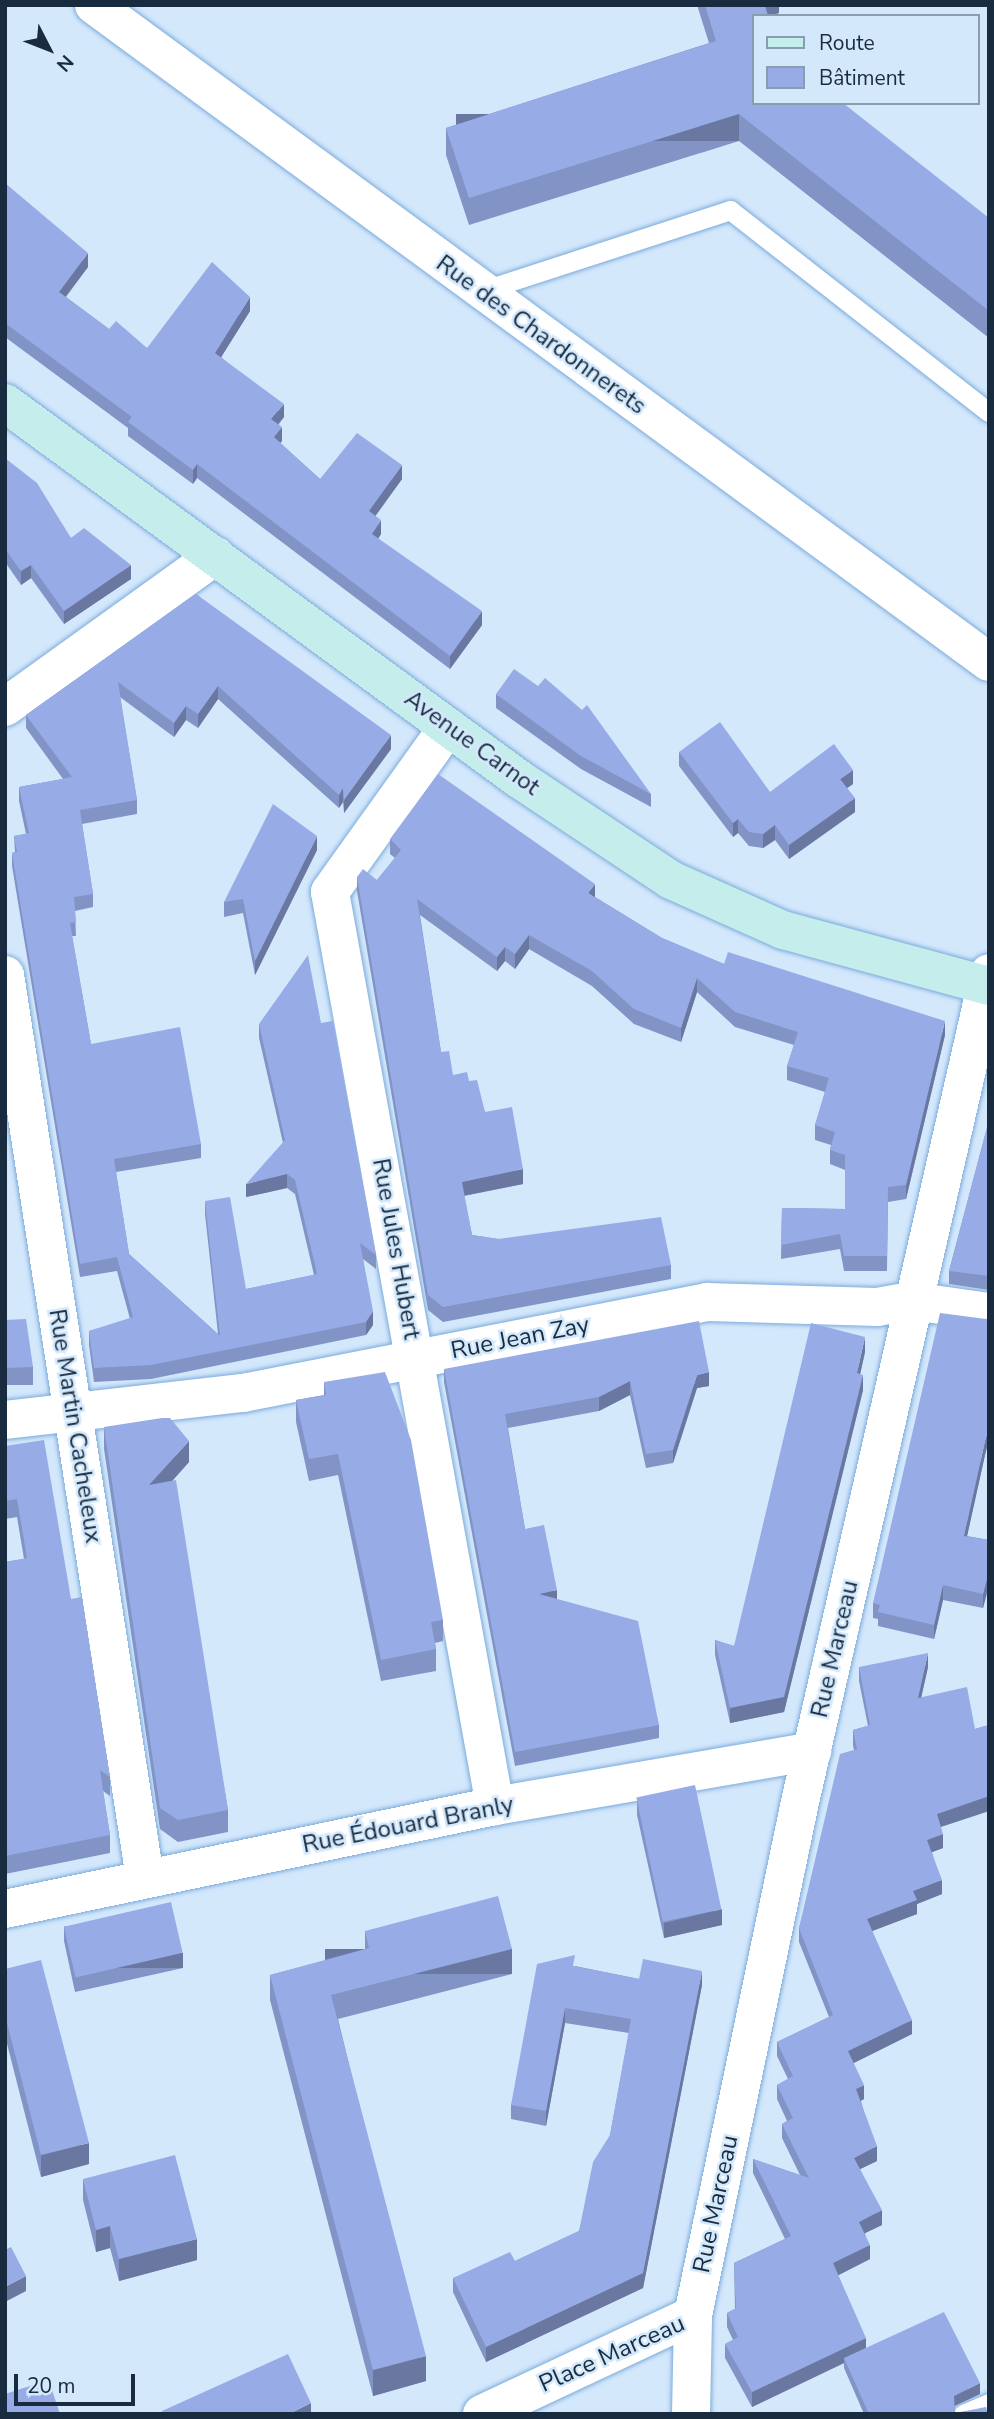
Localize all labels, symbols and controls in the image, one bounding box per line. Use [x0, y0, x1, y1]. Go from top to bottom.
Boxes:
north arrow [14, 14, 84, 84]
legend [752, 14, 980, 105]
text: Route [819, 29, 875, 57]
text: N [50, 49, 79, 77]
text: Bâtiment [819, 64, 905, 92]
street label: Rue des Chardonnerets [430, 249, 652, 421]
street label: Avenue Carnot [399, 684, 545, 802]
street label: Rue Jules Hubert [366, 1156, 426, 1342]
street label: Rue Martin Cacheleux [42, 1307, 108, 1545]
street label: Rue Jean Zay [448, 1310, 592, 1366]
street label: Rue Marceau [805, 1578, 865, 1720]
street label: Rue Édouard Branly [300, 1790, 516, 1860]
street label: Rue Marceau [687, 2133, 745, 2275]
street label: Place Marceau [535, 2309, 689, 2399]
scale bar [18, 2360, 138, 2404]
text: 20 m [27, 2372, 76, 2400]

